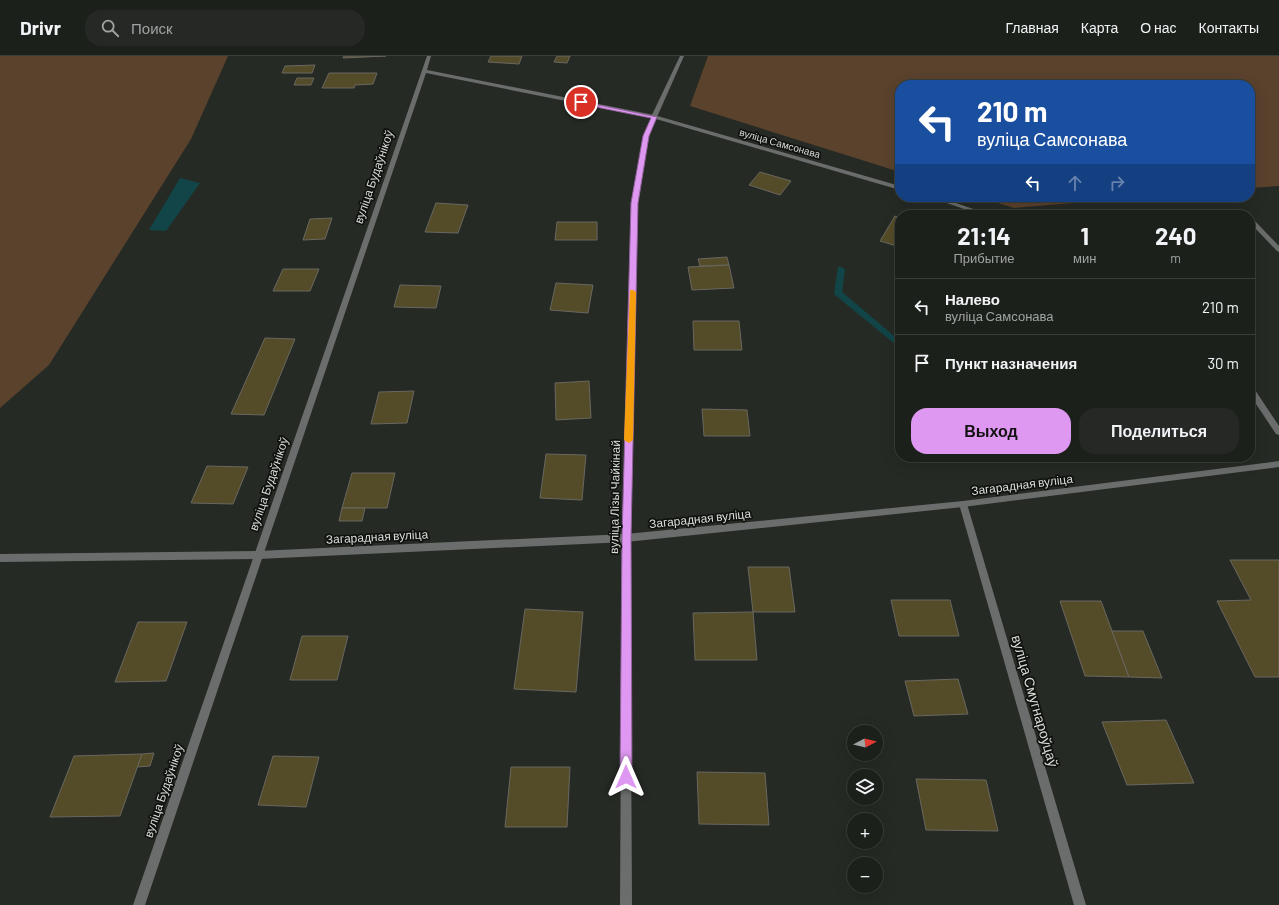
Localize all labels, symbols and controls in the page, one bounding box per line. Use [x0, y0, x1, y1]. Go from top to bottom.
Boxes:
search box [85, 10, 365, 46]
text: Drivr [20, 16, 61, 39]
icon: search [99, 17, 121, 39]
text: Поиск [131, 19, 173, 37]
text: Главная [1006, 19, 1059, 36]
text: Карта [1081, 19, 1118, 36]
text: О нас [1140, 19, 1177, 36]
text: Контакты [1199, 19, 1259, 36]
pin [564, 85, 598, 119]
icon: arrive [570, 91, 592, 113]
text: 210 m [977, 94, 1047, 128]
icon: left [911, 96, 963, 148]
street label: вуліца Самсонава [738, 126, 822, 160]
street label: вуліца Будаўнікоў [351, 128, 397, 225]
text: вуліца Самсонава [977, 128, 1127, 150]
icon: left [1022, 172, 1044, 194]
icon: ahead [1064, 172, 1086, 194]
icon: right [1106, 172, 1128, 194]
text: 21:14 [957, 221, 1011, 250]
text: 1 [1080, 221, 1089, 250]
text: 240 [1155, 221, 1197, 250]
text: Прибытие [953, 250, 1015, 266]
text: мин [1073, 250, 1096, 266]
text: m [1170, 250, 1181, 266]
text: Налево [945, 290, 1000, 308]
icon: left [911, 296, 933, 318]
text: 210 m [1202, 298, 1239, 316]
text: вуліца Самсонава [945, 308, 1054, 324]
icon: arrive [911, 352, 933, 374]
text: Пункт назначения [945, 354, 1077, 372]
text: 30 m [1207, 354, 1239, 372]
button: Выход [911, 408, 1071, 454]
button: Поделиться [1079, 408, 1239, 454]
street label: вуліца Будаўнікоў [246, 435, 292, 532]
street label: вуліца Лізы Чайкінай [606, 440, 623, 554]
street label: Загарадная вуліца [970, 471, 1074, 498]
street label: Загарадная вуліца [648, 506, 752, 531]
street label: Загарадная вуліца [325, 526, 429, 547]
street label: вуліца Смугнароўцаў [1008, 633, 1062, 769]
north arrow [847, 725, 883, 761]
map controls [847, 725, 883, 893]
street label: вуліца Будаўнікоў [141, 742, 187, 839]
position arrow [605, 756, 647, 798]
button: layers [847, 769, 883, 805]
button: + [847, 813, 883, 849]
button: − [847, 857, 883, 893]

